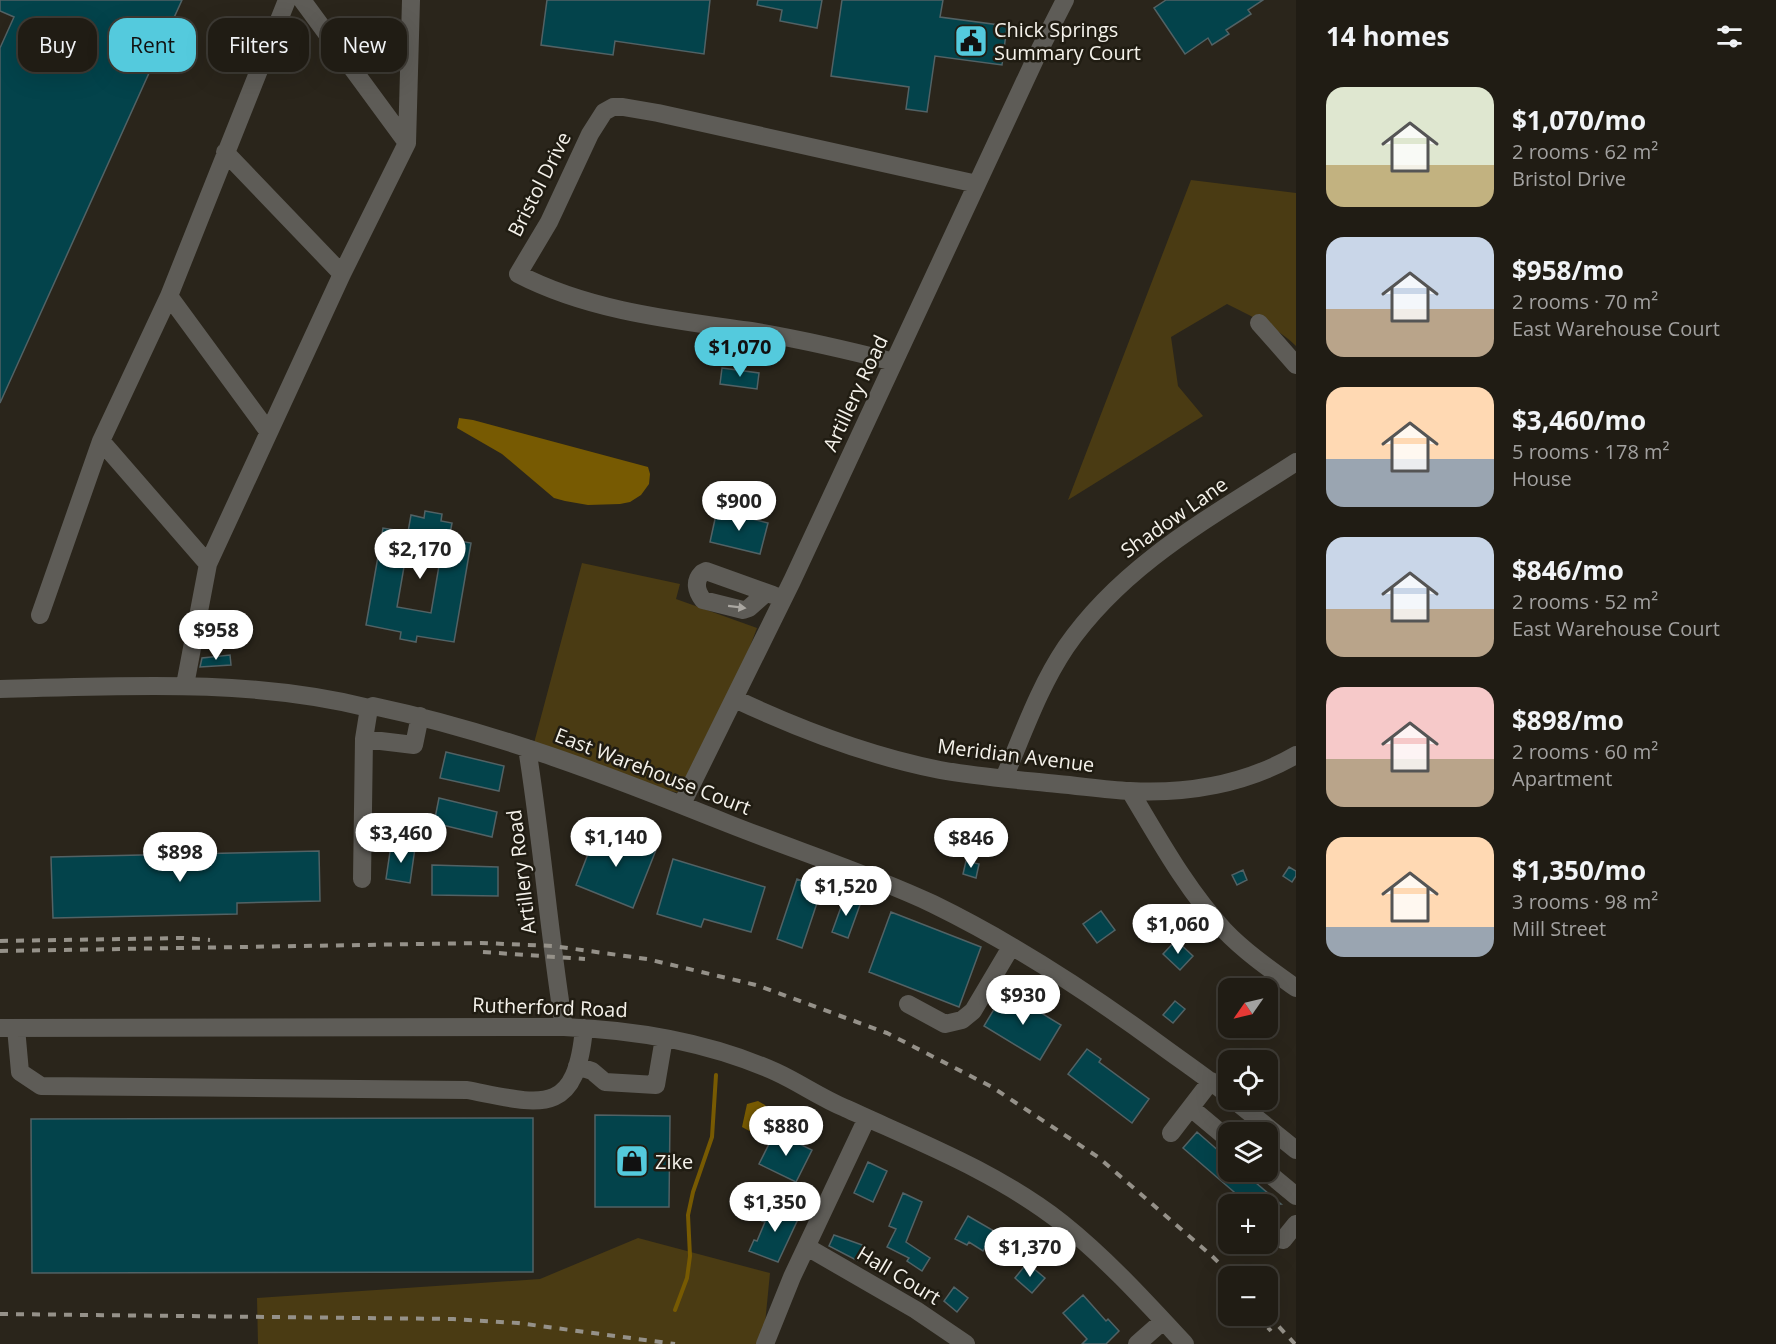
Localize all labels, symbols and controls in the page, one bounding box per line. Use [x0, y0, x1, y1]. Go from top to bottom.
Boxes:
place label: Chick Springs Summary Court [994, 16, 1141, 66]
chip: Buy [18, 18, 97, 72]
chip: Rent [109, 18, 196, 72]
chip: Filters [208, 18, 309, 72]
chip: New [321, 18, 407, 72]
text: 14 homes [1326, 18, 1450, 54]
icon: filters [1713, 20, 1746, 53]
public building icon: Chick Springs Summary Court [953, 23, 989, 59]
text: $1,070/mo [1512, 102, 1646, 138]
icon: home [1374, 111, 1446, 183]
street label: Bristol Drive [501, 127, 577, 241]
text: 2 rooms · 62 m² [1512, 138, 1658, 165]
text: Bristol Drive [1512, 165, 1626, 192]
text: $958/mo [1512, 252, 1624, 288]
icon: home [1374, 261, 1446, 333]
text: 2 rooms · 70 m² [1512, 288, 1658, 315]
text: East Warehouse Court [1512, 315, 1720, 342]
pin: $1,070 [691, 327, 789, 378]
street label: Artillery Road [816, 330, 894, 456]
text: $1,070 [709, 333, 771, 360]
text: $3,460/mo [1512, 402, 1646, 438]
icon: home [1374, 411, 1446, 483]
text: 5 rooms · 178 m² [1512, 438, 1670, 465]
text: House [1512, 465, 1572, 492]
street label: Shadow Lane [1115, 470, 1233, 564]
pin: $900 [703, 481, 775, 532]
text: $900 [716, 487, 762, 514]
pin: $2,170 [371, 529, 469, 580]
text: $2,170 [389, 535, 451, 562]
text: $846/mo [1512, 552, 1624, 588]
icon: home [1374, 561, 1446, 633]
text: 2 rooms · 52 m² [1512, 588, 1658, 615]
one-way arrow [728, 602, 747, 612]
pin: $958 [180, 610, 252, 661]
text: East Warehouse Court [1512, 615, 1720, 642]
text: $958 [193, 616, 239, 643]
text: $898/mo [1512, 702, 1624, 738]
icon: home [1374, 711, 1446, 783]
street label: East Warehouse Court [551, 721, 755, 821]
street label: Meridian Avenue [936, 732, 1096, 778]
text: 2 rooms · 60 m² [1512, 738, 1658, 765]
text: Apartment [1512, 765, 1612, 792]
street label: Artillery Road [500, 808, 542, 936]
pin: $3,460 [352, 813, 450, 864]
pin: $1,140 [567, 817, 665, 868]
pin: $846 [935, 818, 1007, 869]
text: $3,460 [370, 819, 432, 846]
text: $1,140 [585, 823, 647, 850]
text: $846 [948, 824, 994, 851]
pin: $898 [144, 832, 216, 883]
text: $898 [157, 838, 203, 865]
text: $1,350/mo [1512, 852, 1646, 888]
icon: home [1374, 861, 1446, 933]
pin: $1,520 [797, 866, 895, 917]
text: $1,520 [815, 872, 877, 899]
text: 3 rooms · 98 m² [1512, 888, 1658, 915]
pin: $1,060 [1129, 904, 1227, 955]
text: $1,060 [1147, 910, 1209, 937]
text: Mill Street [1512, 915, 1606, 942]
pin: $930 [987, 975, 1059, 1026]
north arrow [1218, 978, 1278, 1038]
map controls [1218, 978, 1278, 1326]
text: $930 [1000, 981, 1046, 1008]
street label: Rutherford Road [472, 991, 628, 1023]
button: locate [1218, 1050, 1278, 1110]
pin: $880 [750, 1106, 822, 1157]
text: $880 [763, 1112, 809, 1139]
button: layers [1218, 1122, 1278, 1182]
shop icon: Zike [614, 1143, 650, 1179]
place label: Zike [655, 1148, 693, 1175]
pin: $1,350 [726, 1182, 824, 1233]
text: $1,350 [744, 1188, 806, 1215]
button: + [1218, 1194, 1278, 1254]
pin: $1,370 [981, 1227, 1079, 1278]
text: $1,370 [999, 1233, 1061, 1260]
street label: Hall Court [852, 1239, 946, 1311]
button: − [1218, 1266, 1278, 1326]

